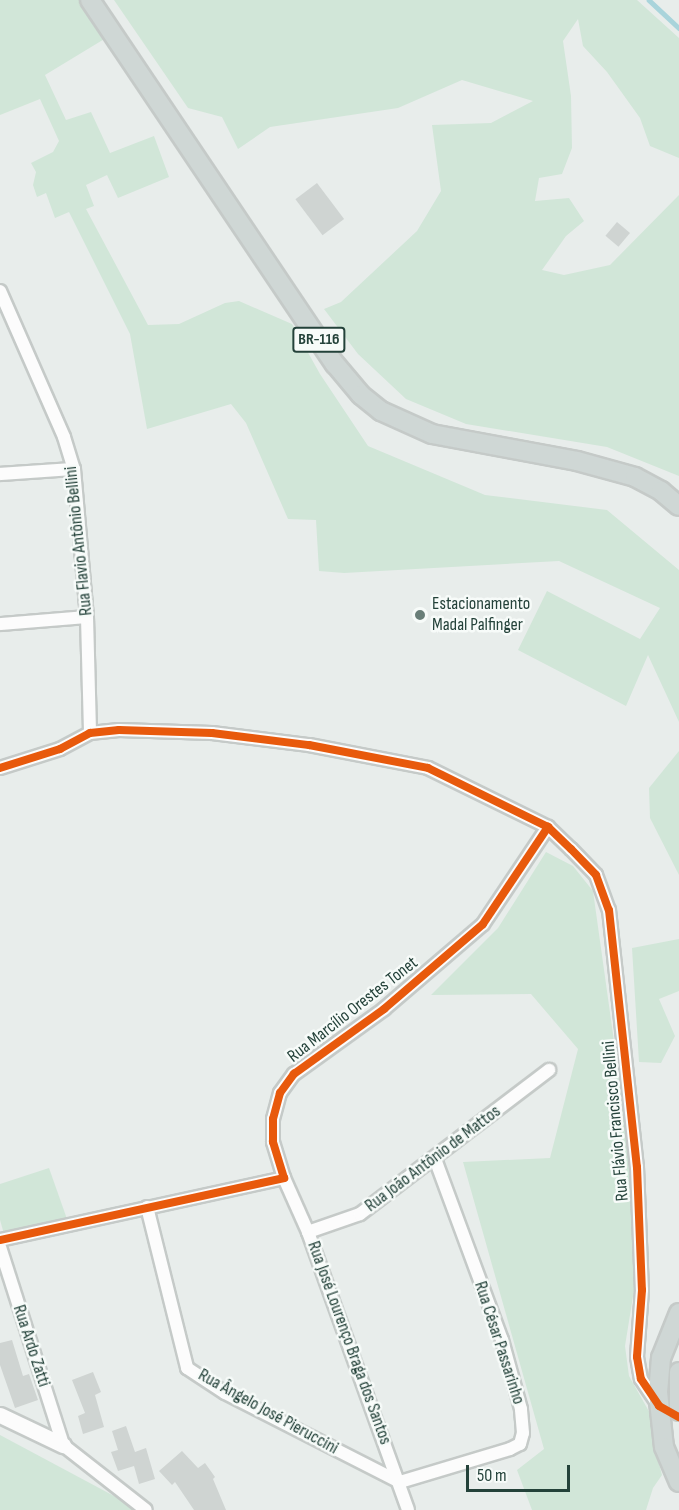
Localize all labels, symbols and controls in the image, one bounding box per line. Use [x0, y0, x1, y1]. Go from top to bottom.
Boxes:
road number: BR-116 [292, 327, 346, 353]
street label: Rua Flavio Antônio Bellini [60, 465, 98, 617]
place label: Estacionamento Madal Palfinger [432, 594, 530, 636]
marker: Estacionamento Madal Palfinger [413, 608, 427, 622]
street label: Rua Marcílio Orestes Tonet [284, 952, 422, 1068]
street label: Rua Flávio Francisco Bellini [598, 1040, 634, 1202]
street label: Rua João Antônio de Mattos [361, 1101, 505, 1217]
street label: Rua José Lourenço Braga dos Santos [302, 1238, 396, 1448]
street label: Rua César Passarinho [469, 1279, 529, 1407]
street label: Rua Ardo Zatti [8, 1302, 54, 1390]
street label: Rua Ângelo José Pieruccini [194, 1365, 342, 1459]
scale bar [469, 1453, 572, 1491]
text: 50 m [477, 1465, 507, 1486]

